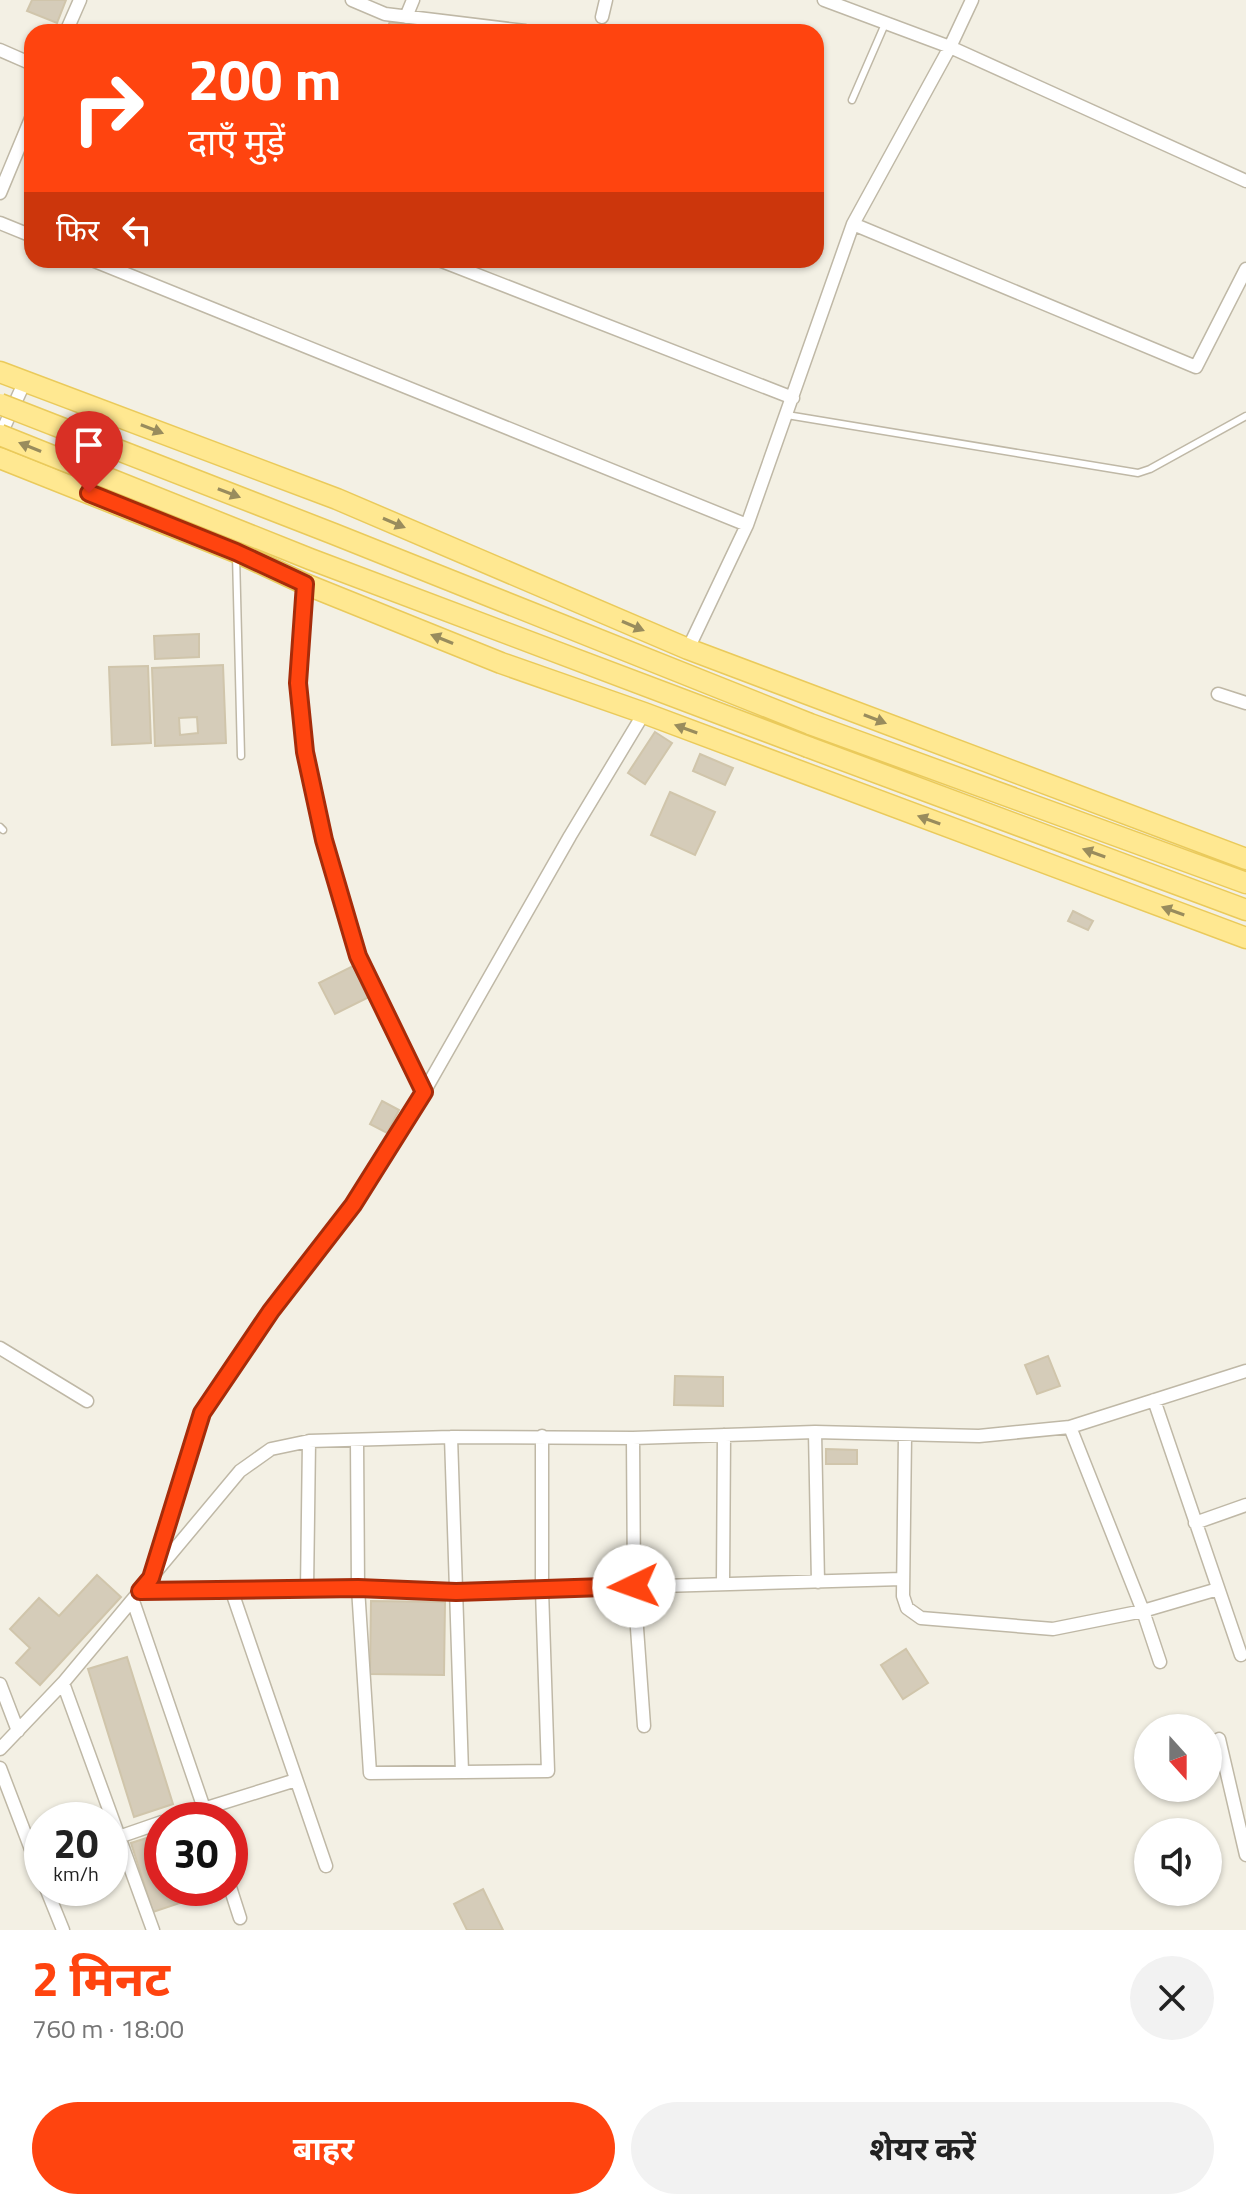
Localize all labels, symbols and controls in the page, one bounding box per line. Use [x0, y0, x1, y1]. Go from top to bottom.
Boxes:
text: 200 m [188, 37, 341, 122]
icon: right [56, 56, 160, 160]
text: दाएँ मुड़ें [188, 114, 285, 169]
text: फिर [56, 207, 99, 253]
icon: left [115, 208, 159, 252]
pin [55, 411, 123, 493]
icon: arrive [67, 423, 111, 467]
one-way arrow [140, 423, 164, 436]
one-way arrow [18, 440, 42, 453]
one-way arrow [217, 487, 241, 500]
one-way arrow [382, 517, 406, 530]
one-way arrow [621, 619, 645, 632]
one-way arrow [430, 632, 454, 645]
one-way arrow [863, 714, 887, 726]
one-way arrow [674, 722, 698, 735]
one-way arrow [917, 813, 941, 826]
one-way arrow [1082, 846, 1106, 859]
one-way arrow [1161, 904, 1185, 917]
position arrow [592, 1544, 676, 1628]
north arrow [1134, 1714, 1222, 1802]
map controls [1134, 1714, 1222, 1906]
speed limit sign: 30 [144, 1802, 248, 1906]
text: 20 [54, 1813, 98, 1874]
button: sound [1134, 1818, 1222, 1906]
text: km/h [53, 1858, 99, 1889]
text: 2 मिनट [32, 1942, 170, 2015]
button: close [1130, 1956, 1214, 2040]
text: 760 m · 18:00 [32, 2009, 184, 2048]
button: बाहर [32, 2102, 615, 2194]
button: शेयर करें [631, 2102, 1214, 2194]

